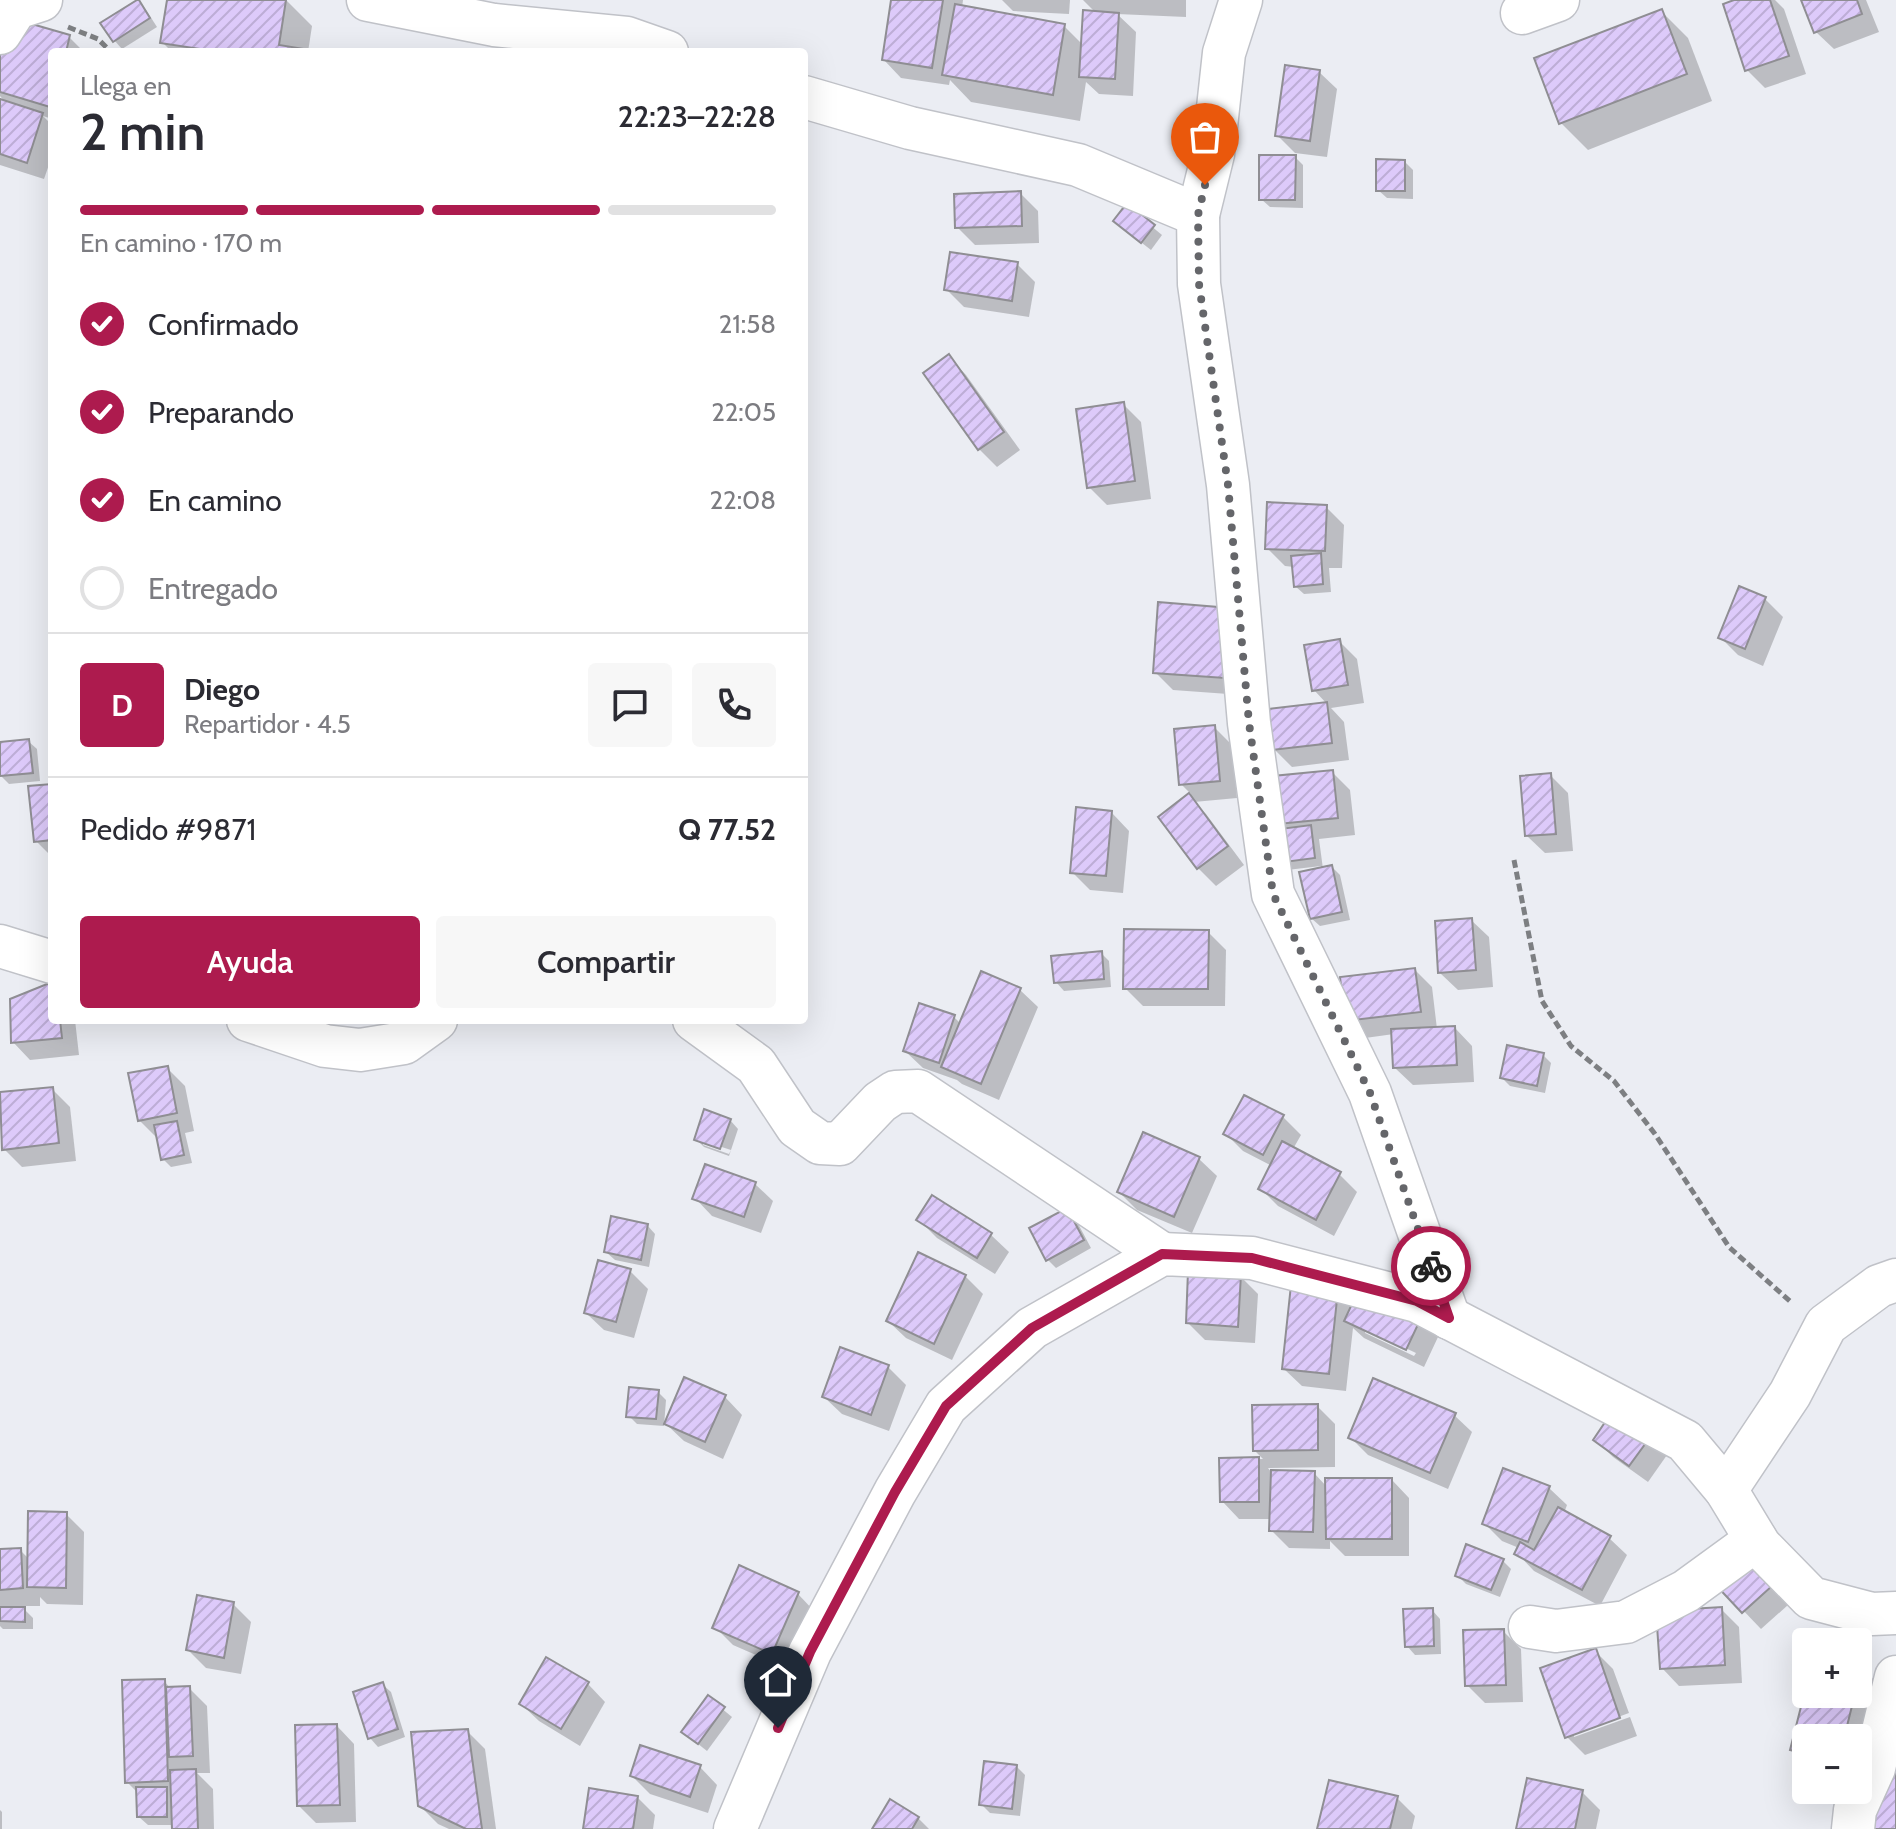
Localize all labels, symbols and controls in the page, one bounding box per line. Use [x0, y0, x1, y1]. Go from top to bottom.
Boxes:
text: Llega en [80, 70, 171, 102]
text: 22:23–22:28 [618, 98, 776, 135]
text: 2 min [80, 100, 205, 163]
pin [1171, 103, 1239, 185]
icon: bag [1183, 115, 1227, 159]
text: En camino · 170 m [80, 227, 282, 259]
icon: check [80, 302, 124, 346]
text: Confirmado [148, 306, 299, 343]
text: 21:58 [719, 308, 776, 340]
icon: check [80, 390, 124, 434]
text: Preparando [148, 394, 294, 431]
text: 22:05 [711, 396, 776, 428]
icon: check [80, 478, 124, 522]
text: En camino [148, 482, 282, 519]
text: 22:08 [709, 484, 776, 516]
text: Entregado [148, 570, 278, 607]
button: chat [588, 663, 672, 747]
button: phone [692, 663, 776, 747]
text: Diego [184, 671, 260, 708]
text: D [111, 687, 133, 724]
text: Repartidor · 4.5 [184, 708, 351, 740]
text: Pedido #9871 [80, 811, 256, 848]
text: Q 77.52 [678, 811, 776, 848]
button: Ayuda [80, 916, 420, 1008]
button: Compartir [436, 916, 776, 1008]
courier [1391, 1226, 1471, 1306]
icon: bike [1409, 1244, 1453, 1288]
map controls [1792, 1628, 1872, 1804]
button: + [1792, 1628, 1872, 1708]
pin [744, 1646, 812, 1728]
icon: home [756, 1658, 800, 1702]
button: − [1792, 1724, 1872, 1804]

